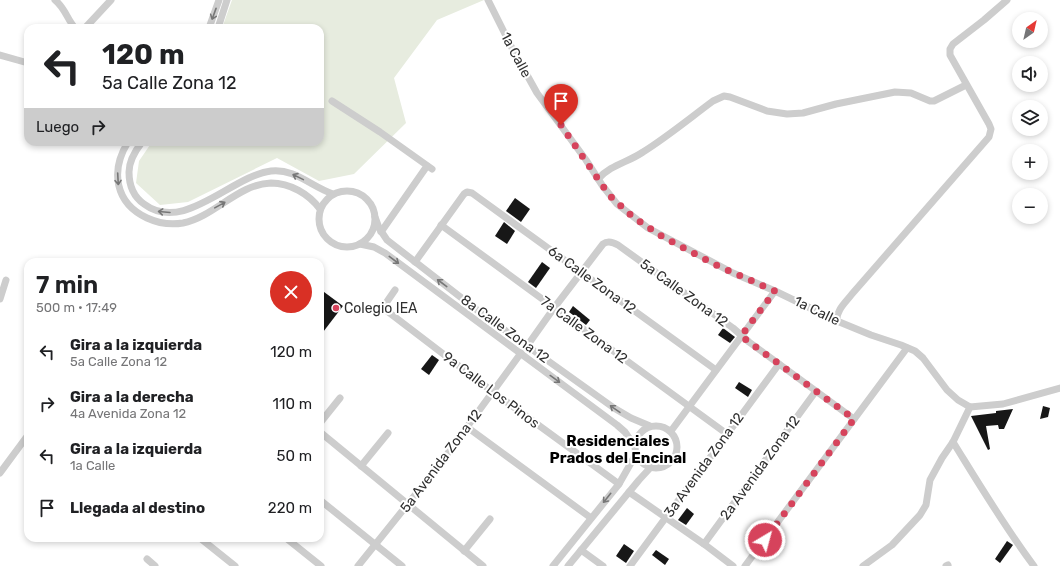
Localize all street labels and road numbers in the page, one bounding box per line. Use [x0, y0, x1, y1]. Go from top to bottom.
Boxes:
street label: 1a Calle [497, 29, 535, 81]
street label: 6a Calle Zona 12 [545, 242, 639, 318]
street label: 5a Calle Zona 12 [637, 255, 731, 331]
street label: 8a Calle Zona 12 [457, 291, 553, 367]
street label: 7a Calle Zona 12 [537, 293, 631, 367]
street label: 1a Calle [791, 293, 843, 329]
street label: 9a Calle Los Pinos [439, 348, 543, 432]
street label: 5a Avenida Zona 12 [397, 406, 485, 516]
street label: 3a Avenida Zona 12 [660, 409, 748, 521]
street label: 2a Avenida Zona 12 [716, 413, 804, 523]

